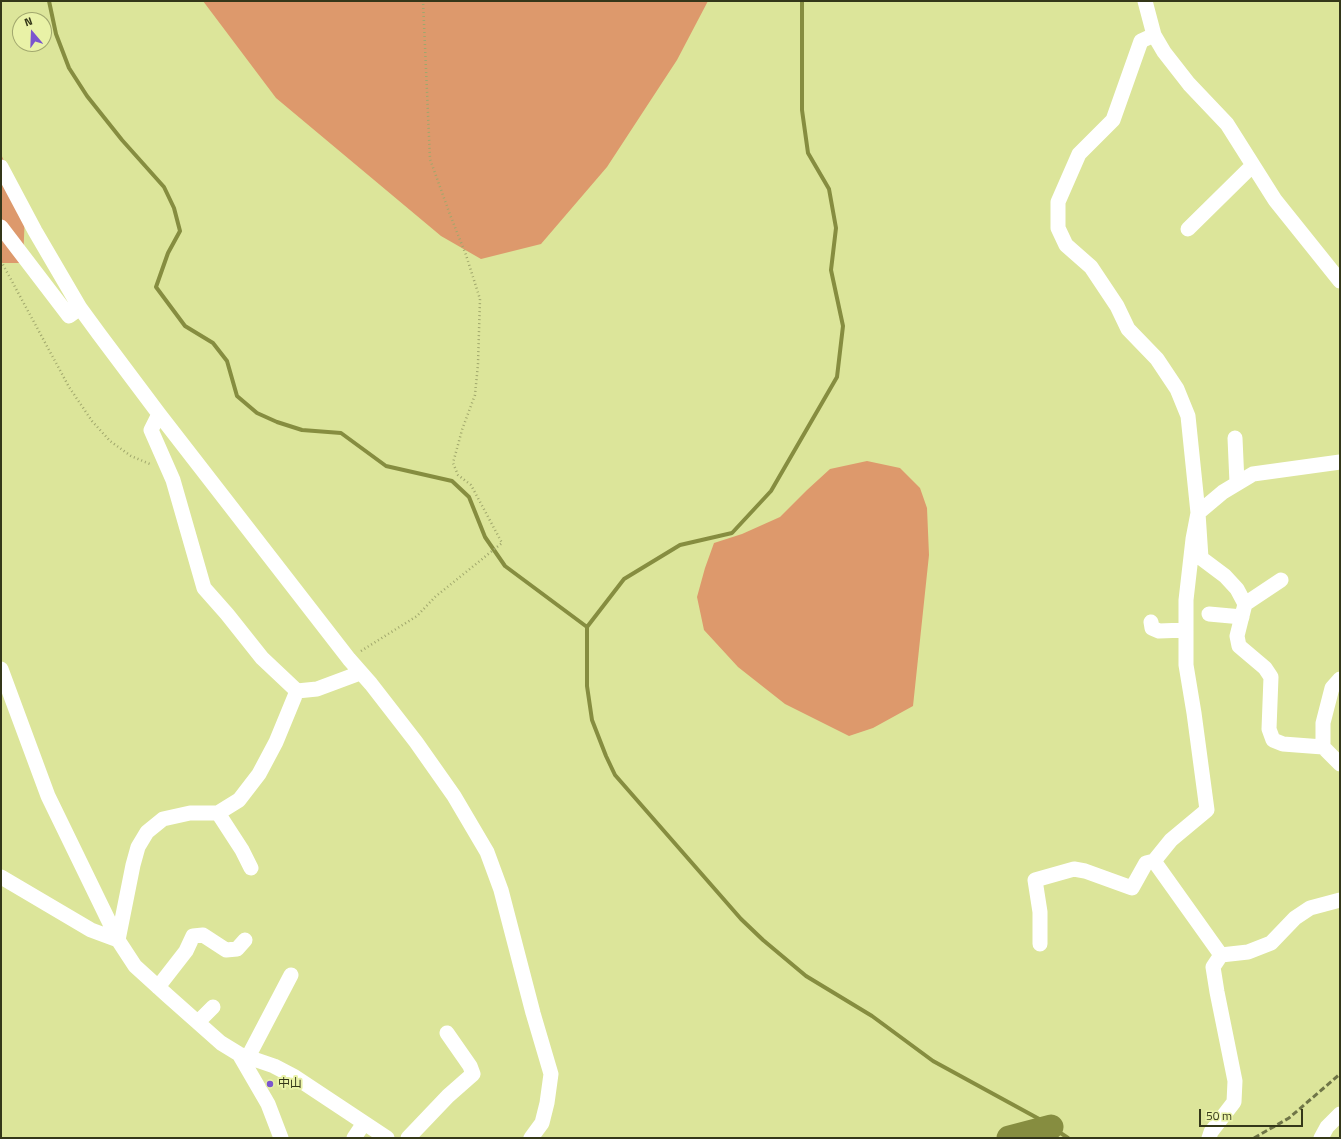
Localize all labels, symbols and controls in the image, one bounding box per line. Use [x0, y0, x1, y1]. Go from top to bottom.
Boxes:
north arrow [12, 12, 52, 52]
text: N [22, 13, 35, 30]
place label: 中山 [278, 1077, 302, 1091]
marker: 中山 [265, 1079, 275, 1089]
scale bar [1201, 1101, 1305, 1127]
text: 50 m [1206, 1106, 1232, 1125]

